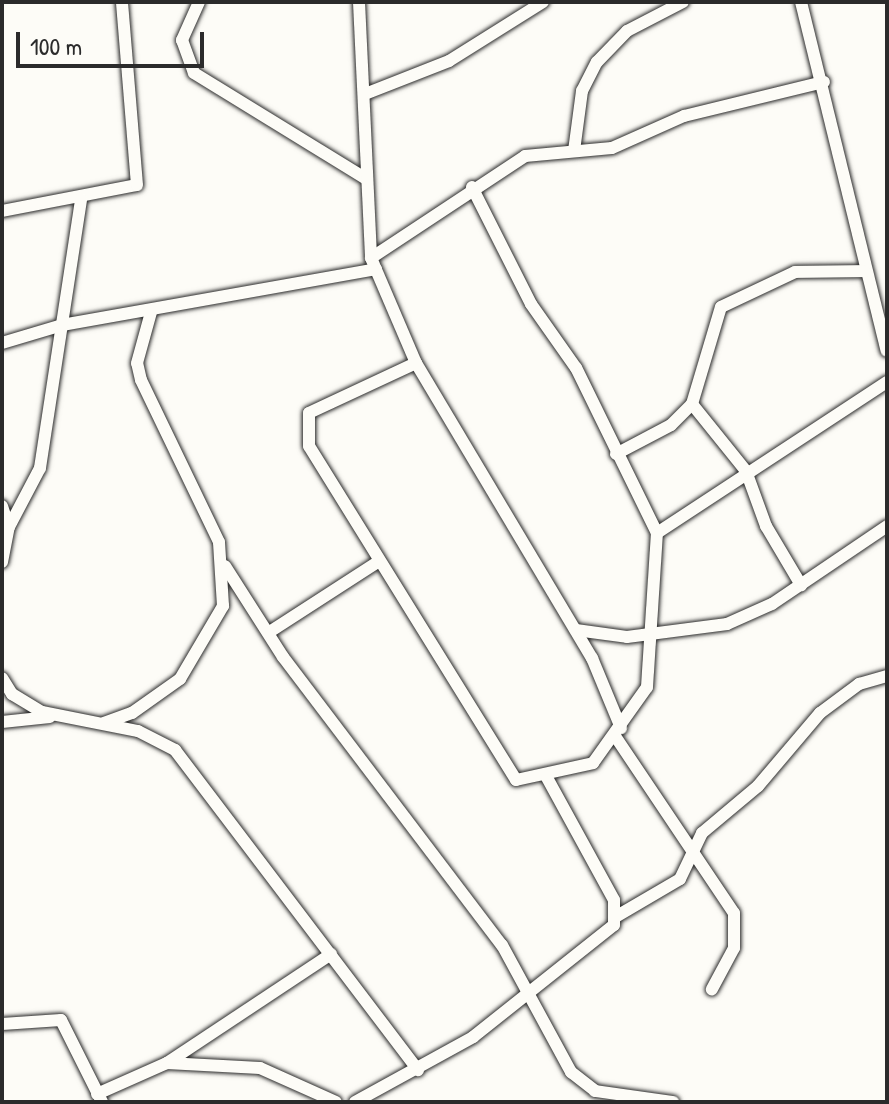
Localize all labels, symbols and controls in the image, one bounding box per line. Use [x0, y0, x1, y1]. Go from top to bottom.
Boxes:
scale bar [20, 16, 208, 66]
text: 100 m [30, 30, 82, 62]

